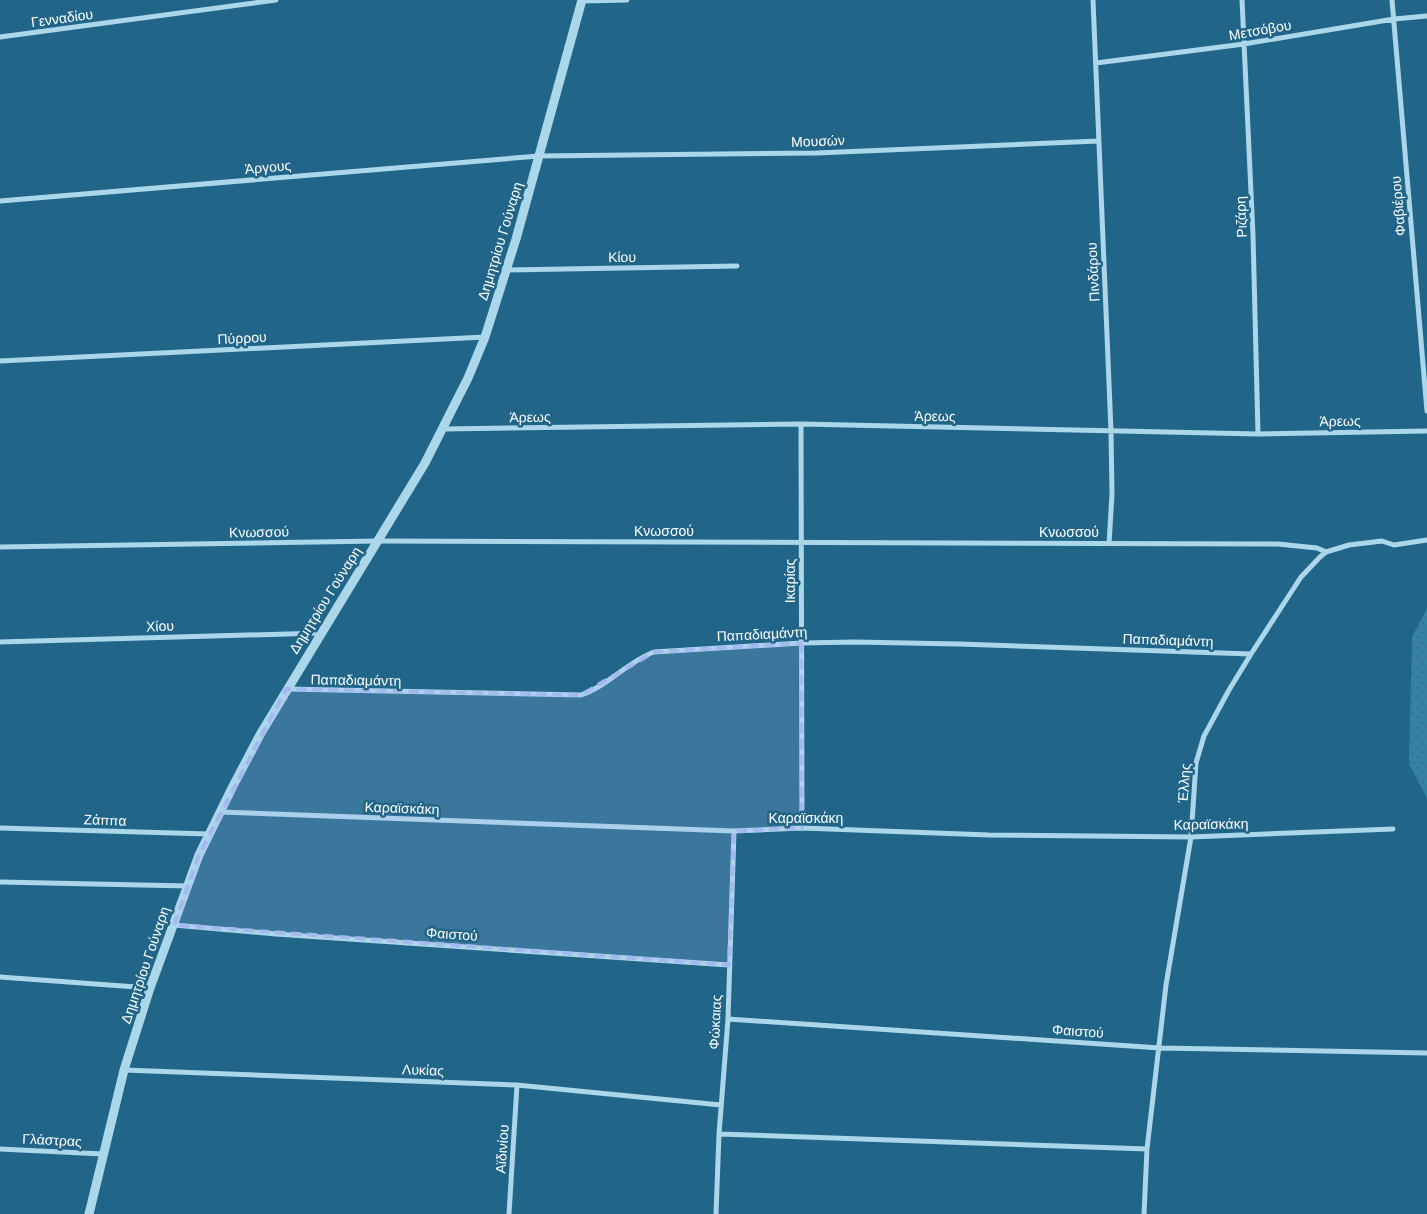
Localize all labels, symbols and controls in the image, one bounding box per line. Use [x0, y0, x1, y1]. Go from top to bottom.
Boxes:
street label: Γενναδίου [30, 5, 94, 31]
street label: Μετσόβου [1227, 16, 1293, 44]
street label: Μουσών [791, 131, 845, 151]
street label: Άργους [244, 156, 292, 178]
street label: Φαβιέρου [1386, 175, 1410, 237]
street label: Δημητρίου Γούναρη [473, 180, 527, 302]
street label: Ριζάρη [1231, 196, 1251, 238]
street label: Πινδάρου [1082, 242, 1104, 302]
street label: Κίου [608, 248, 636, 266]
street label: Πύρρου [217, 328, 267, 348]
street label: Άρεως [914, 407, 956, 425]
street label: Άρεως [509, 408, 551, 426]
street label: Άρεως [1319, 412, 1361, 430]
street label: Κνωσσού [229, 522, 289, 542]
street label: Κνωσσού [634, 522, 694, 540]
street label: Κνωσσού [1039, 523, 1099, 541]
street label: Δημητρίου Γούναρη [285, 543, 365, 657]
street label: Ικαρίας [781, 558, 799, 603]
street label: Χίου [146, 617, 174, 635]
street label: Παπαδιαμάντη [716, 623, 808, 645]
street label: Παπαδιαμάντη [1122, 629, 1214, 651]
street label: Παπαδιαμάντη [310, 670, 402, 690]
street label: Έλλης [1174, 762, 1194, 804]
street label: Καραϊσκάκη [364, 798, 440, 818]
street label: Καραϊσκάκη [769, 809, 843, 827]
street label: Ζάππα [83, 810, 127, 830]
street label: Καραϊσκάκη [1173, 814, 1249, 834]
street label: Δημητρίου Γούναρη [117, 904, 173, 1026]
street label: Φαιστού [426, 923, 478, 945]
street label: Φώκαιας [705, 994, 725, 1050]
street label: Φαιστού [1052, 1020, 1104, 1042]
street label: Λυκίας [402, 1060, 445, 1080]
street label: Αϊδινίου [491, 1124, 513, 1174]
street label: Γλάστρας [22, 1129, 82, 1151]

